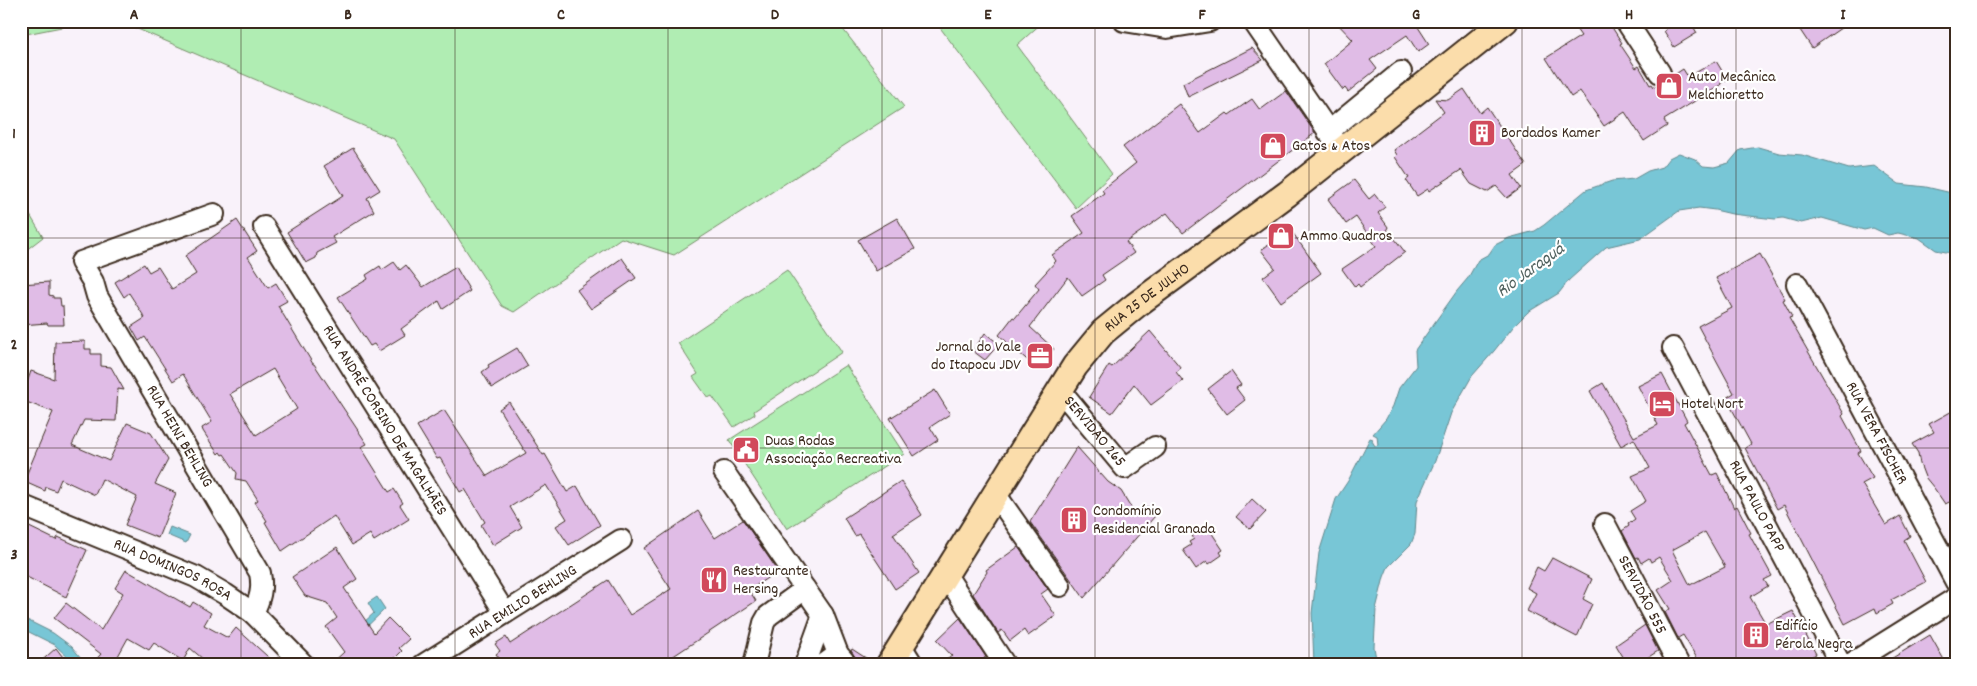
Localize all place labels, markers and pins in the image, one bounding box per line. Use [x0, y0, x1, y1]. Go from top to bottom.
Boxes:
place label: Auto Mecânica Melchioretto [1688, 66, 1776, 107]
shop icon: Auto Mecânica Melchioretto [1654, 71, 1684, 101]
building icon: Bordados Kamer [1467, 118, 1497, 148]
place label: Bordados Kamer [1501, 122, 1601, 145]
shop icon: Gatos & Atos [1258, 131, 1288, 161]
place label: Gatos & Atos [1292, 135, 1370, 158]
shop icon: Ammo Quadros [1266, 221, 1296, 251]
place label: Ammo Quadros [1300, 225, 1393, 248]
place label: Jornal do Vale do Itapocu JDV [931, 336, 1021, 377]
office icon: Jornal do Vale do Itapocu JDV [1025, 341, 1055, 371]
hotel icon: Hotel Nort [1647, 389, 1677, 419]
place label: Hotel Nort [1681, 393, 1744, 416]
place label: Duas Rodas Associação Recreativa [765, 430, 902, 471]
public building icon: Duas Rodas Associação Recreativa [731, 435, 761, 465]
place label: Condomínio Residencial Granada [1093, 500, 1216, 541]
building icon: Condomínio Residencial Granada [1059, 505, 1089, 535]
place label: Restaurante Hersing [733, 560, 809, 601]
restaurant icon: Restaurante Hersing [699, 565, 729, 595]
place label: Edifício Pérola Negra [1775, 615, 1853, 656]
building icon: Edifício Pérola Negra [1741, 620, 1771, 650]

